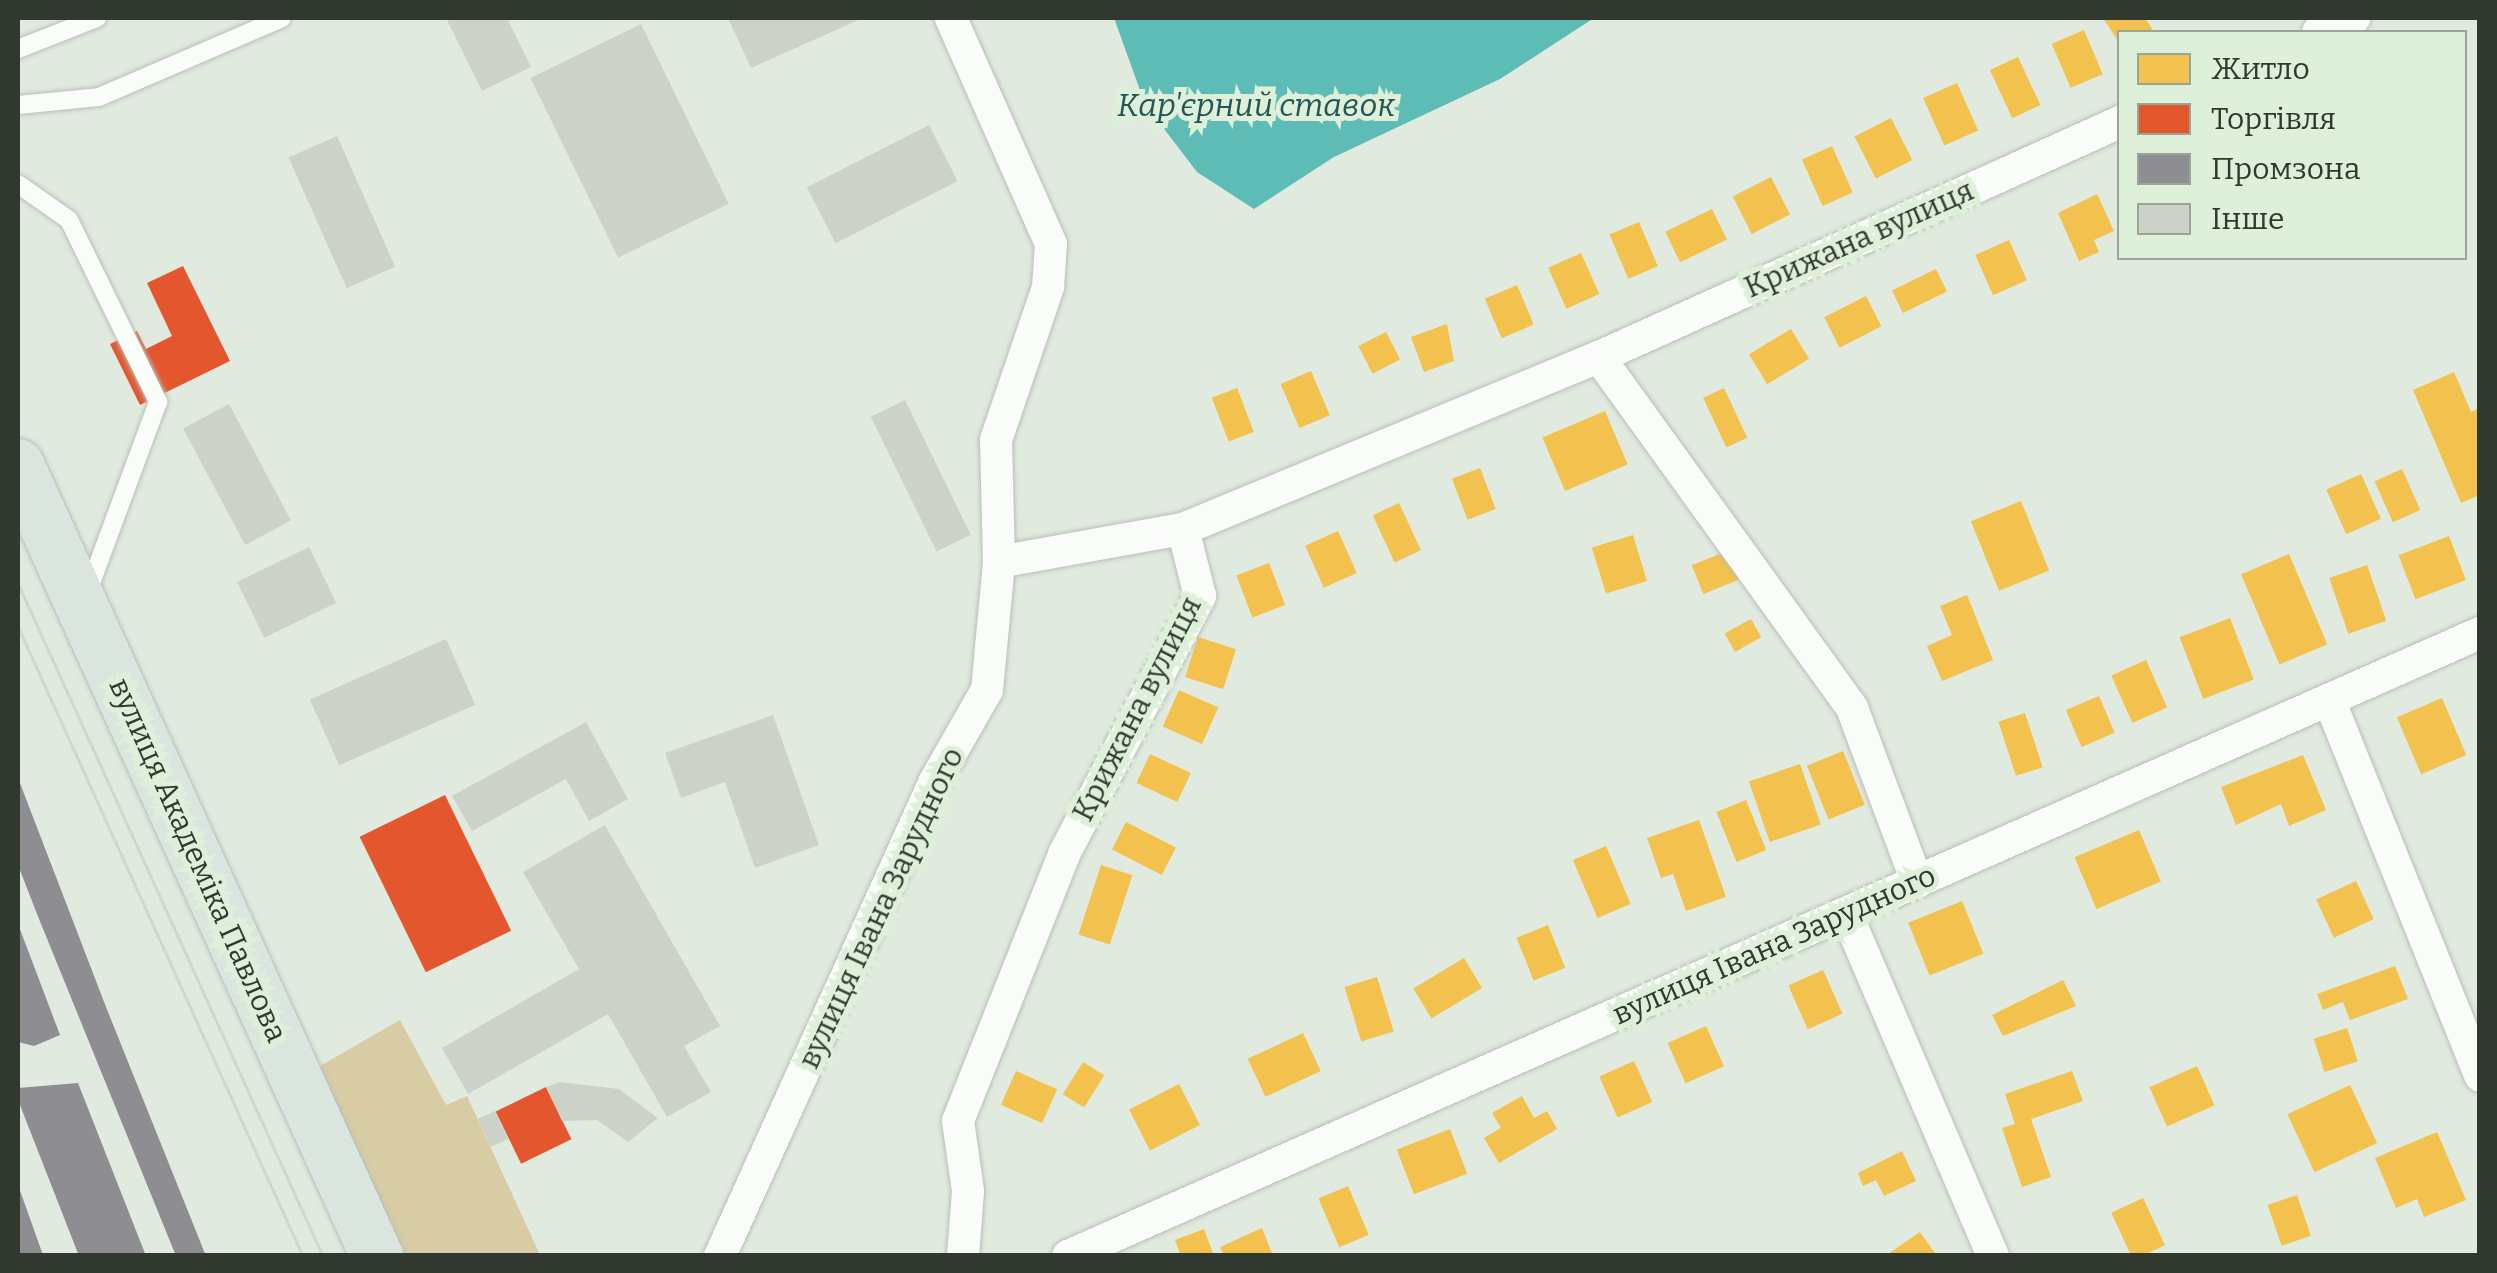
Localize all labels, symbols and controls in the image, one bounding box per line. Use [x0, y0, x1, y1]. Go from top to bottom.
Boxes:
legend [2117, 30, 2467, 260]
text: Житло [2211, 51, 2310, 87]
water label: Кар'єрний ставок [1117, 86, 1395, 124]
text: Торгівля [2211, 101, 2336, 137]
text: Промзона [2211, 151, 2360, 187]
street label: Крижана вулиця [1739, 172, 1979, 306]
text: Інше [2211, 201, 2284, 237]
street label: Крижана вулиця [1065, 591, 1209, 827]
street label: вулиця Академіка Павлова [101, 672, 295, 1048]
street label: вулиця Івана Зарудного [791, 742, 971, 1074]
street label: вулиця Івана Зарудного [1607, 857, 1941, 1033]

